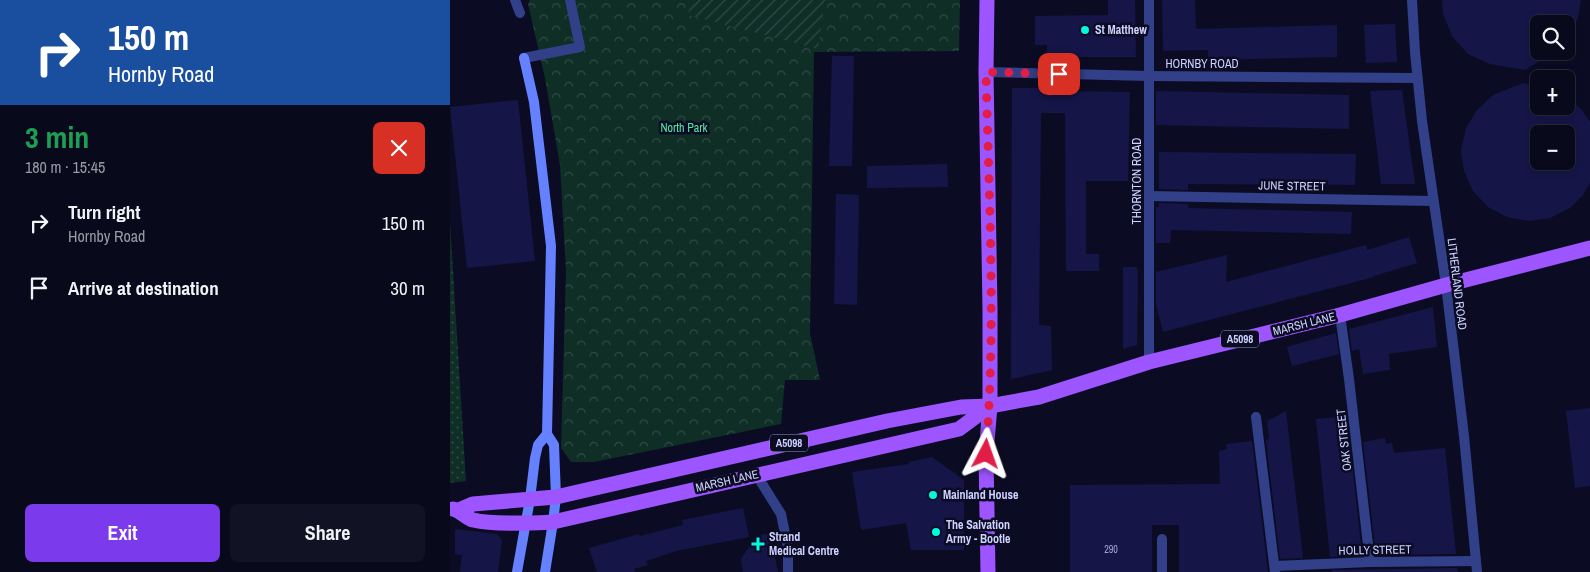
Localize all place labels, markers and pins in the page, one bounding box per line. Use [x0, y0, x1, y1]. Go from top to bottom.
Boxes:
place label: St Matthew [1095, 22, 1147, 38]
marker: St Matthew [1079, 24, 1091, 36]
pin [1038, 53, 1080, 95]
place label: Mainland House [943, 487, 1019, 503]
marker: Mainland House [927, 489, 939, 501]
place label: The Salvation Army - Bootle [946, 517, 1011, 547]
marker: The Salvation Army - Bootle [930, 526, 942, 538]
place label: Strand Medical Centre [769, 529, 840, 559]
marker: Strand Medical Centre [751, 537, 765, 551]

